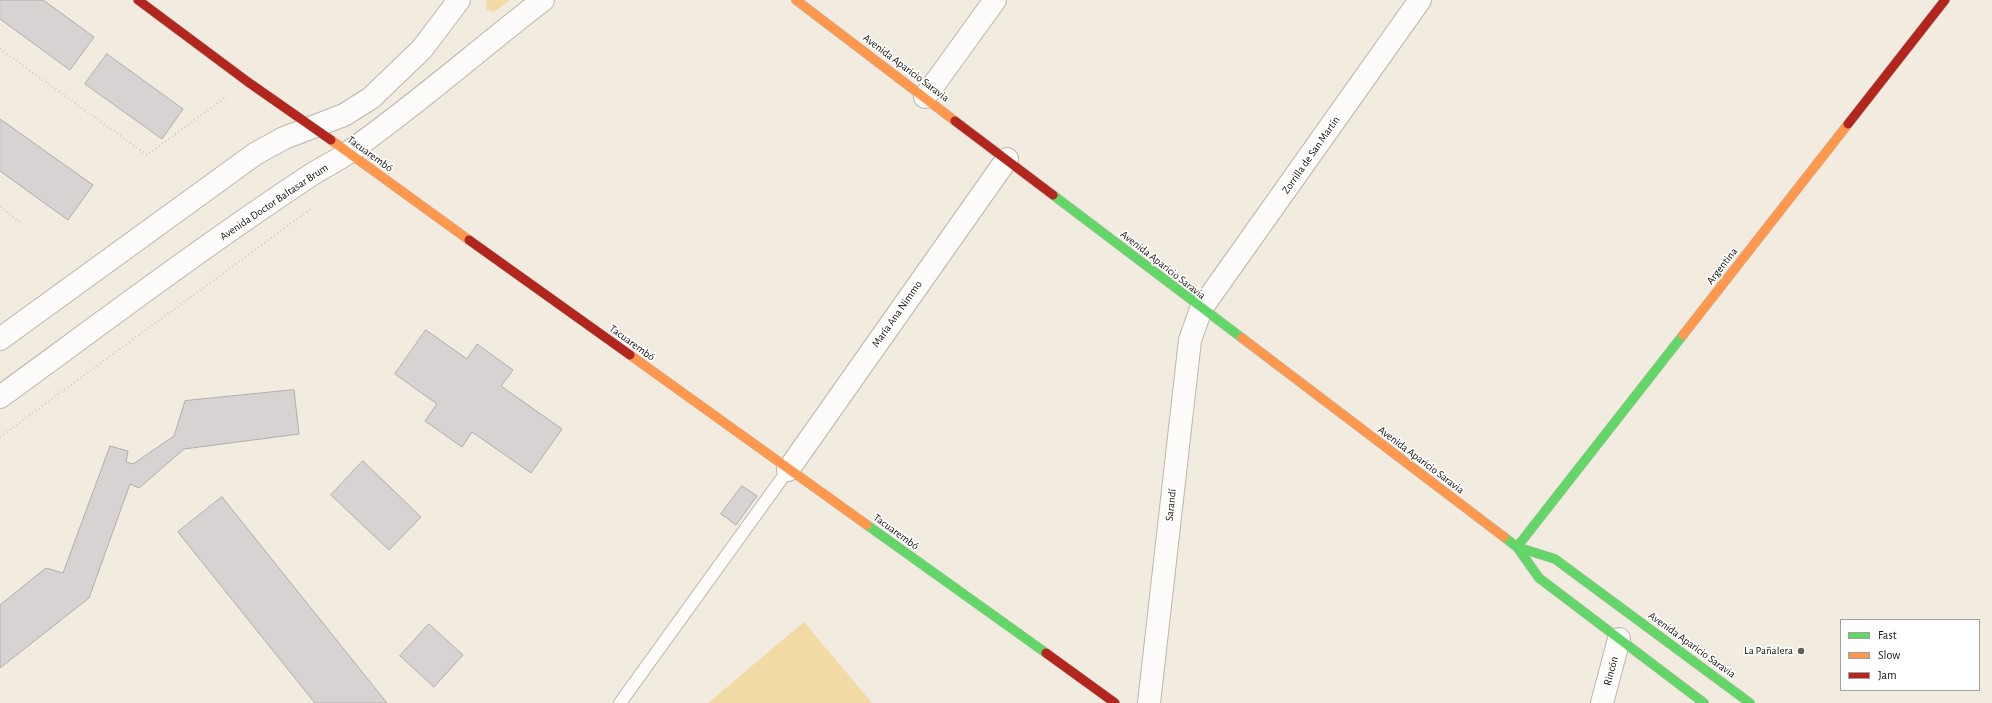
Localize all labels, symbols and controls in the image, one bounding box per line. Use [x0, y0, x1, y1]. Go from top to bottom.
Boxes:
street label: Avenida Aparicio Saravia [860, 31, 952, 105]
street label: Zorrilla de San Martín [1279, 114, 1343, 196]
street label: Tacuarembó [345, 133, 395, 175]
street label: Avenida Doctor Baltasar Brum [217, 161, 331, 243]
street label: Avenida Aparicio Saravia [1118, 228, 1208, 302]
street label: Argentina [1704, 245, 1740, 287]
street label: María Ana Nimmo [869, 278, 925, 350]
street label: Tacuarembó [607, 322, 657, 364]
street label: Avenida Aparicio Saravia [1375, 423, 1467, 497]
street label: Sarandí [1163, 488, 1179, 522]
street label: Tacuarembó [871, 511, 921, 553]
street label: Avenida Aparicio Saravia [1646, 609, 1738, 681]
legend [1840, 619, 1980, 691]
text: Fast [1878, 629, 1897, 641]
place label: La Pañalera [1744, 644, 1793, 658]
marker: La Pañalera [1796, 646, 1806, 656]
text: Slow [1878, 649, 1900, 661]
street label: Rincón [1601, 655, 1621, 687]
text: Jam [1878, 669, 1897, 681]

